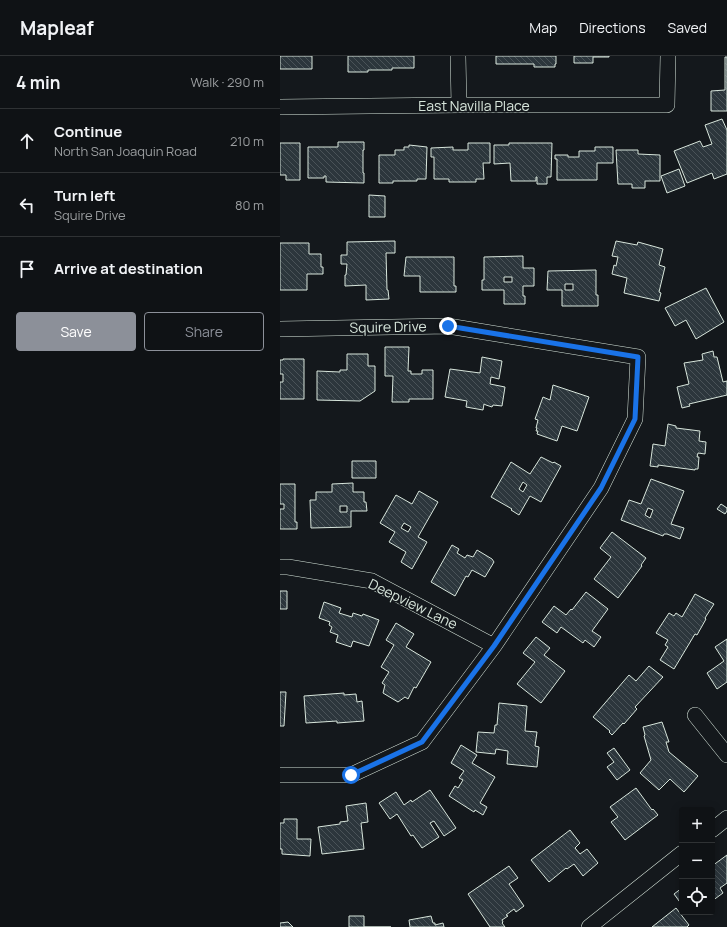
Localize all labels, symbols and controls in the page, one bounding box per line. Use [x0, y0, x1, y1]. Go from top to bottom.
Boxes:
text: Mapleaf [20, 15, 94, 41]
text: Map [529, 18, 557, 37]
text: Directions [579, 18, 646, 37]
text: Saved [668, 18, 707, 37]
text: 4 min [16, 71, 60, 94]
text: Walk · 290 m [191, 73, 264, 91]
street label: East Navilla Place [418, 96, 530, 115]
text: Continue [54, 121, 122, 142]
icon: ahead [16, 130, 38, 152]
text: 210 m [230, 132, 264, 150]
text: North San Joaquin Road [54, 142, 197, 160]
text: Turn left [54, 185, 116, 206]
icon: left [16, 194, 38, 216]
text: 80 m [235, 196, 264, 214]
text: Squire Drive [54, 206, 126, 224]
icon: arrive [16, 258, 38, 280]
text: Arrive at destination [54, 258, 203, 279]
button: Save [16, 312, 136, 351]
button: Share [144, 312, 264, 351]
street label: Squire Drive [349, 316, 427, 337]
route end [439, 317, 457, 335]
street label: Deepview Lane [366, 574, 461, 633]
route start [342, 766, 360, 784]
map controls [679, 807, 715, 915]
button: + [679, 807, 715, 843]
button: − [679, 843, 715, 879]
button: locate [679, 879, 715, 915]

